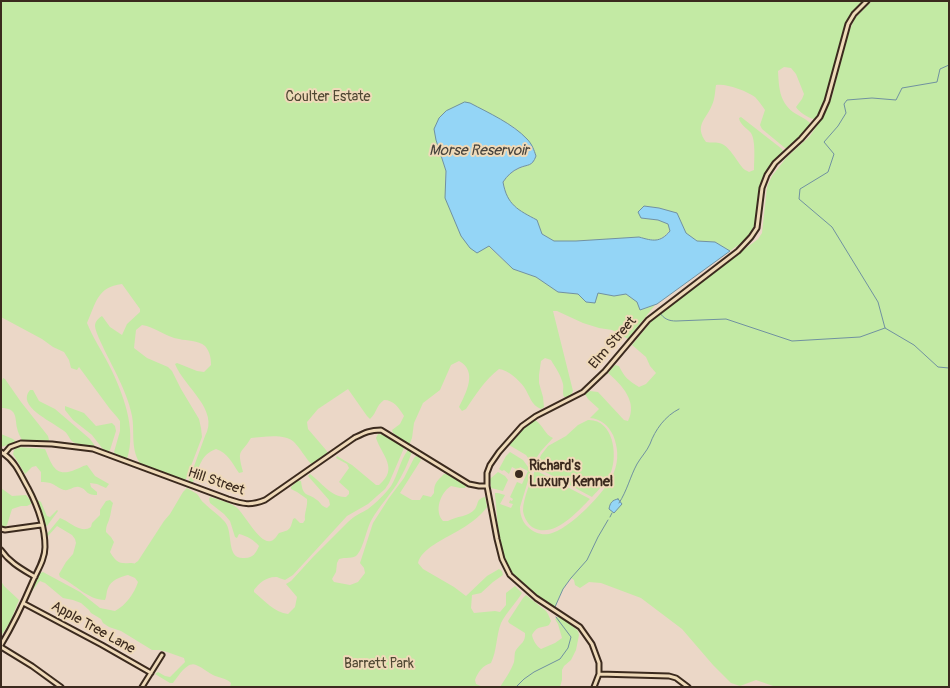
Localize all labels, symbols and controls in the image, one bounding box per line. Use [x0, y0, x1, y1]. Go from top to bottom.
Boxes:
park label: Coulter Estate [286, 89, 370, 105]
water label: Morse Reservoir [429, 142, 529, 160]
street label: Elm Street [586, 313, 640, 373]
place label: Richard's Luxury Kennel [529, 458, 613, 491]
street label: Hill Street [185, 464, 247, 500]
marker: Richard's Luxury Kennel [513, 468, 525, 480]
street label: Apple Tree Lane [48, 598, 138, 658]
park label: Barrett Park [344, 656, 414, 672]

